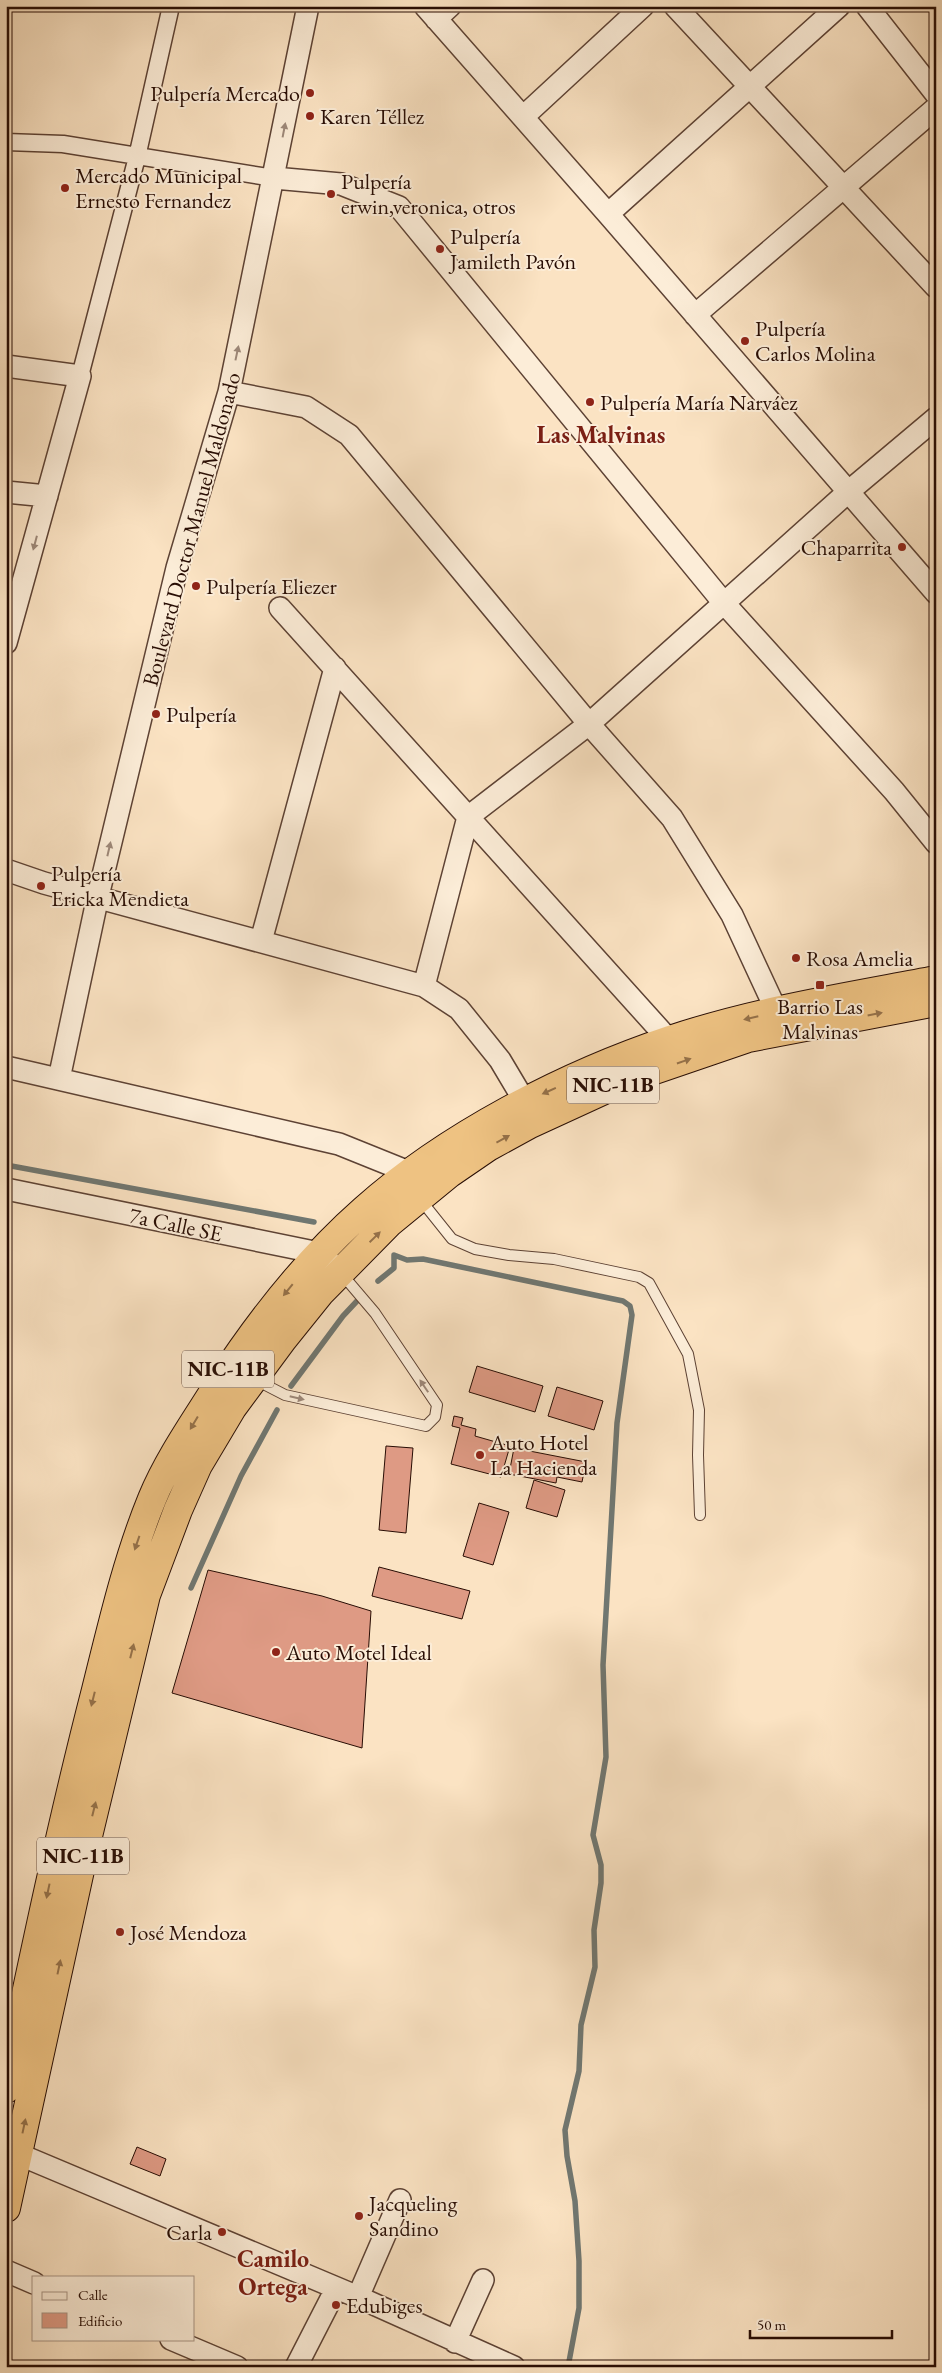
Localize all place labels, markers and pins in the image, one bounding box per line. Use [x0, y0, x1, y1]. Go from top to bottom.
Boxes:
place label: Pulpería Mercado [150, 79, 300, 108]
marker: Pulpería Mercado [304, 87, 316, 99]
place label: Karen Téllez [320, 102, 425, 131]
marker: Karen Téllez [304, 110, 316, 122]
place label: Mercado Municipal Ernesto Fernandez [75, 161, 242, 215]
place label: Pulpería erwin,veronica, otros [341, 167, 516, 221]
marker: Mercado Municipal Ernesto Fernandez [59, 182, 71, 194]
marker: Pulpería erwin,veronica, otros [325, 188, 337, 200]
place label: Pulpería Jamileth Pavón [448, 222, 577, 276]
marker: Pulpería Jamileth Pavón [434, 243, 446, 255]
place label: Pulpería Carlos Molina [755, 314, 876, 368]
marker: Pulpería Carlos Molina [739, 335, 751, 347]
place label: Pulpería María Narváez [600, 388, 798, 417]
marker: Pulpería María Narváez [584, 396, 596, 408]
place label: Chaparrita [801, 533, 892, 562]
marker: Chaparrita [896, 541, 908, 553]
place label: Pulpería Eliezer [206, 572, 337, 601]
marker: Pulpería Eliezer [190, 580, 202, 592]
place label: Pulpería [166, 700, 237, 729]
marker: Pulpería [150, 708, 162, 720]
place label: Pulpería Ericka Mendieta [51, 859, 189, 913]
marker: Pulpería Ericka Mendieta [35, 880, 47, 892]
place label: Rosa Amelia [806, 944, 913, 973]
marker: Rosa Amelia [790, 952, 802, 964]
marker: Barrio Las Malvinas [814, 979, 826, 991]
place label: Barrio Las Malvinas [777, 992, 863, 1046]
place label: Auto Hotel La Hacienda [489, 1428, 597, 1482]
marker: Auto Hotel La Hacienda [474, 1449, 486, 1461]
place label: Auto Motel Ideal [285, 1638, 432, 1667]
marker: Auto Motel Ideal [270, 1646, 282, 1658]
place label: José Mendoza [128, 1918, 247, 1947]
marker: José Mendoza [114, 1926, 126, 1938]
place label: Jacqueling Sandino [367, 2189, 458, 2243]
marker: Jacqueling Sandino [353, 2210, 365, 2222]
place label: Carla [166, 2218, 212, 2247]
marker: Carla [216, 2226, 228, 2238]
place label: Edubiges [346, 2291, 423, 2320]
marker: Edubiges [330, 2299, 342, 2311]

